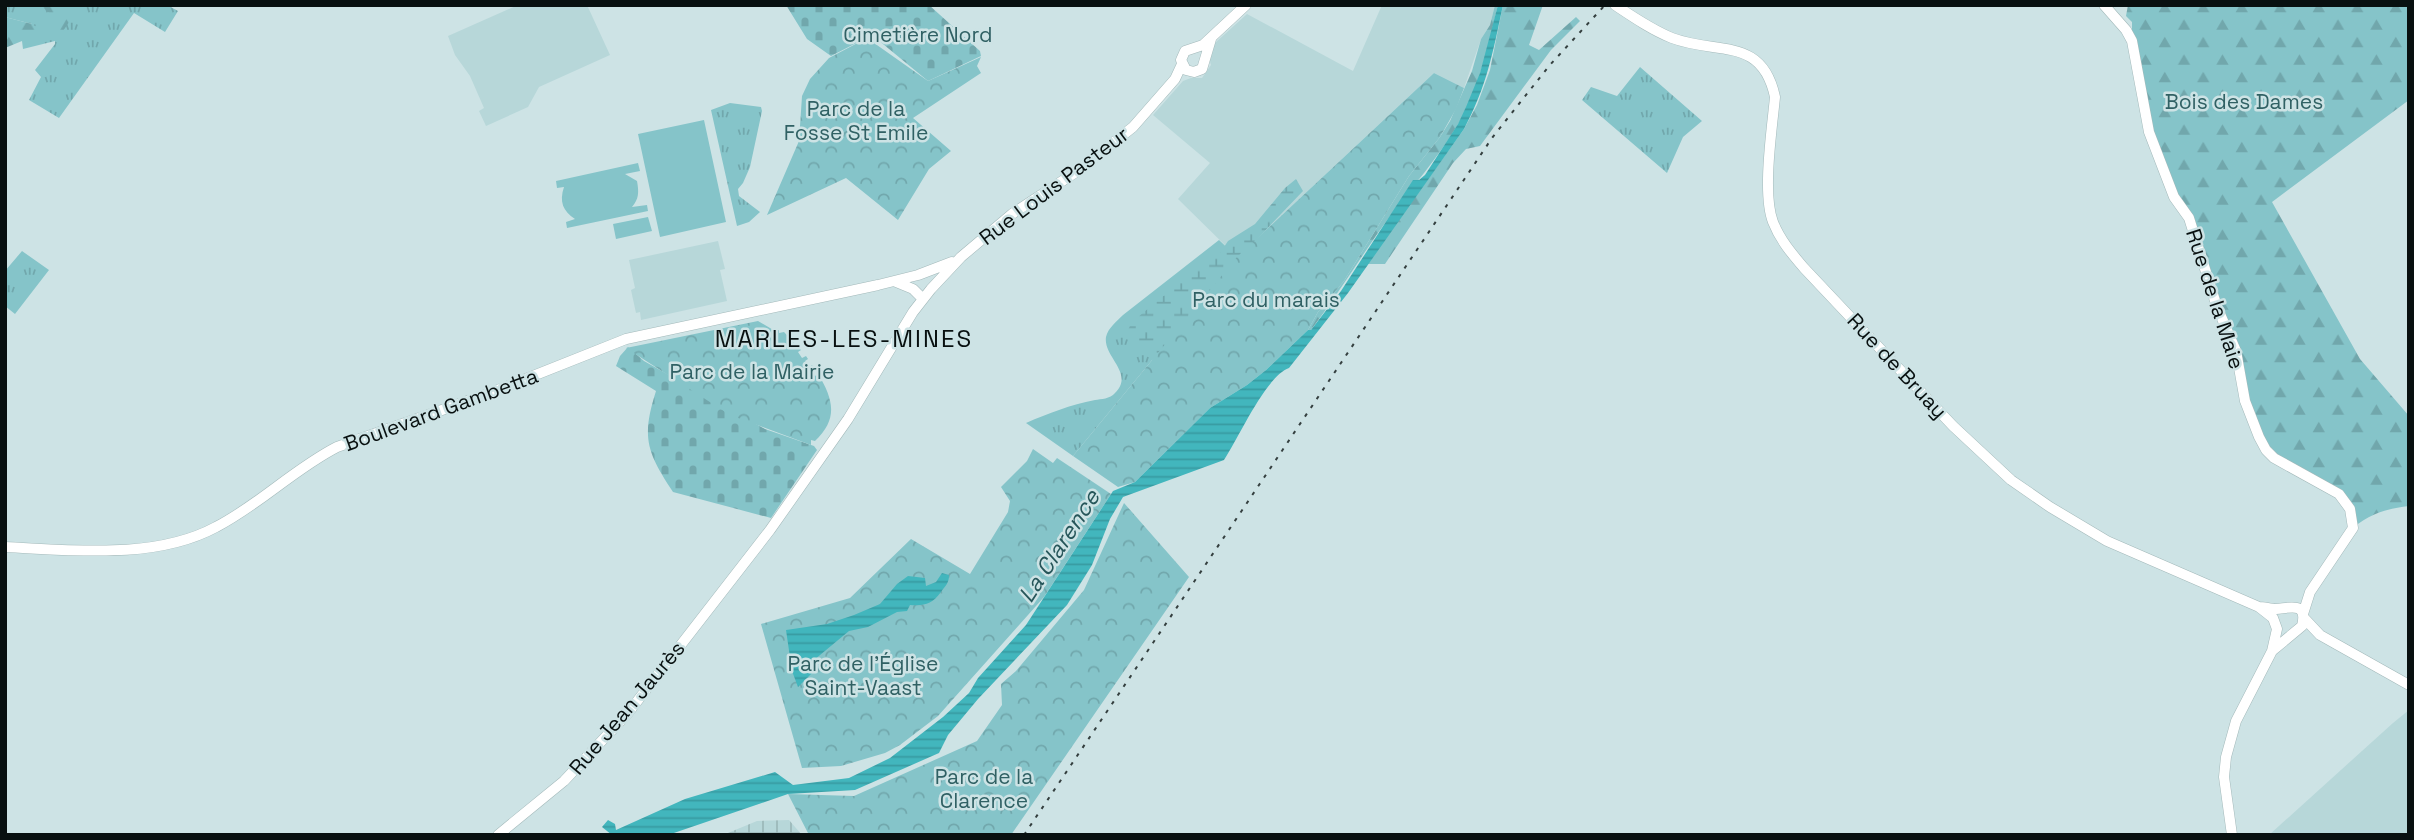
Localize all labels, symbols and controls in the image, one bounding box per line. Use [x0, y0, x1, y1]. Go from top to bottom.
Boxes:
park label: Cimetière Nord [843, 21, 993, 48]
park label: Bois des Dames [2165, 88, 2323, 115]
park label: Parc de la Fosse St Emile [784, 95, 928, 146]
street label: Rue Louis Pasteur [974, 120, 1134, 251]
street label: Rue de la Maie [2180, 225, 2251, 372]
park label: Parc du marais [1192, 286, 1340, 313]
street label: Rue de Bruay [1842, 307, 1953, 424]
district label: MARLES-LES-MINES [715, 323, 973, 354]
park label: Parc de la Mairie [670, 358, 834, 385]
street label: Boulevard Gambetta [340, 362, 542, 457]
water label: La Clarence [1011, 483, 1107, 608]
street label: Rue Jean Jaurès [563, 635, 690, 780]
park label: Parc de l'Église Saint-Vaast [788, 650, 938, 701]
park label: Parc de la Clarence [935, 763, 1033, 814]

